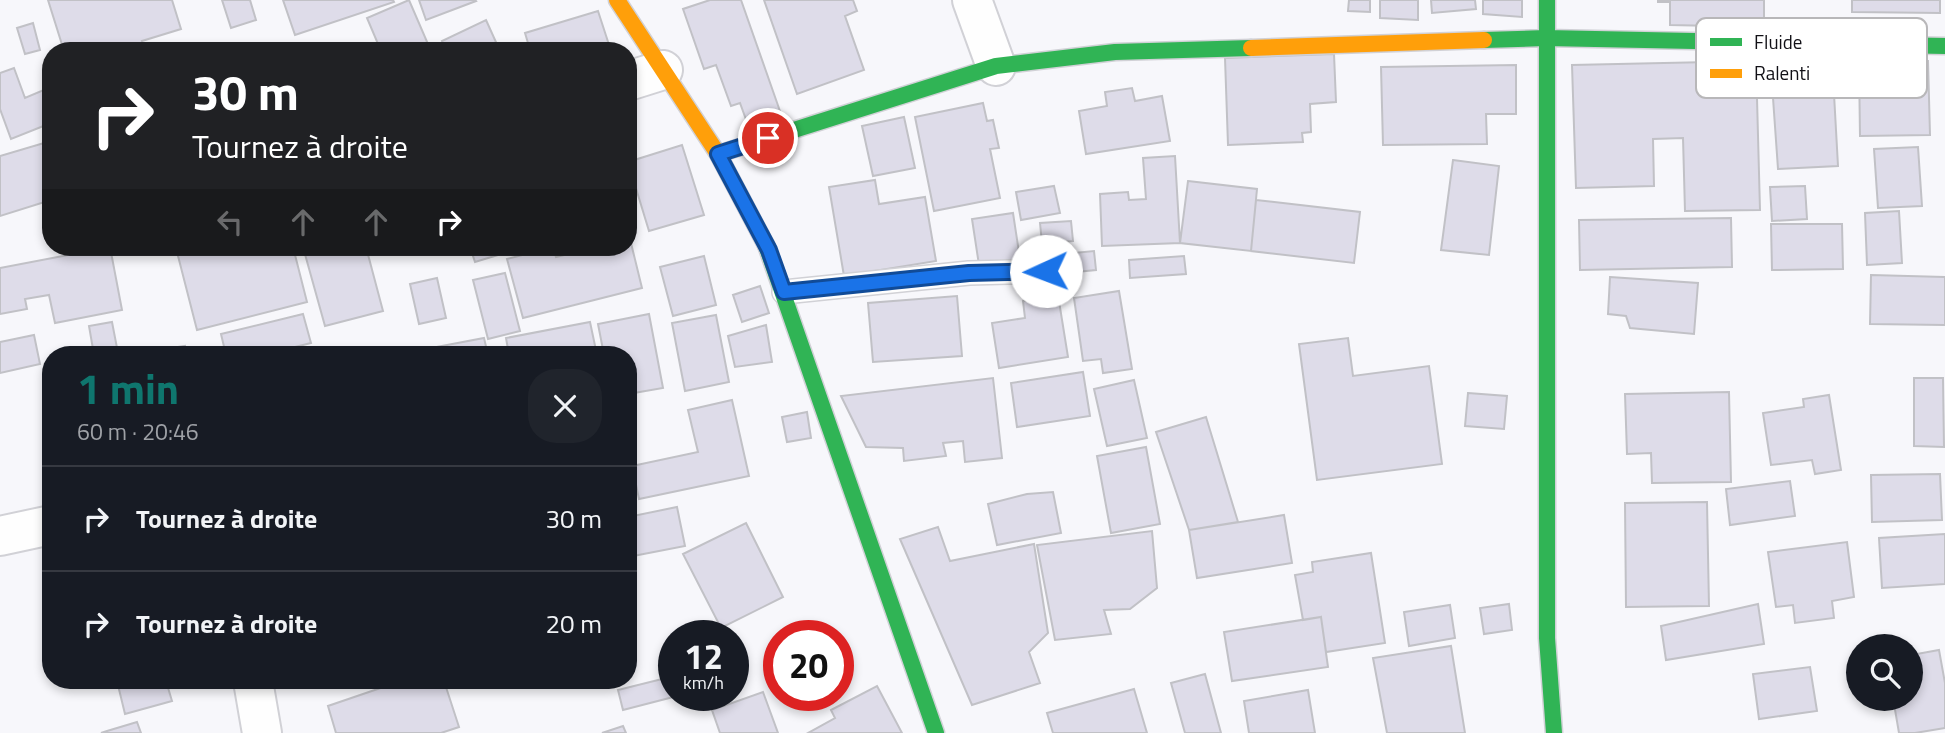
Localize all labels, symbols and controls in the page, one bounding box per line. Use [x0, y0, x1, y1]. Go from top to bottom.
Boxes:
legend [1696, 18, 1927, 98]
text: Fluide [1754, 27, 1802, 56]
text: 30 m [192, 54, 299, 129]
text: Ralenti [1754, 58, 1810, 87]
icon: right [77, 70, 168, 161]
pin [738, 108, 798, 168]
icon: arrive [749, 119, 787, 157]
text: Tournez à droite [192, 122, 408, 170]
icon: left [211, 203, 249, 241]
icon: ahead [284, 203, 322, 241]
icon: ahead [357, 203, 395, 241]
icon: right [430, 203, 468, 241]
position arrow [1009, 234, 1083, 308]
text: 1 min [77, 356, 179, 420]
button: close [528, 369, 602, 443]
text: 60 m · 20:46 [77, 414, 199, 449]
text: Tournez à droite [136, 499, 317, 538]
text: 30 m [545, 499, 602, 538]
icon: right [77, 500, 115, 538]
text: Tournez à droite [136, 604, 317, 643]
text: 20 m [545, 604, 602, 643]
icon: right [77, 605, 115, 643]
speed limit sign: 20 [763, 620, 854, 711]
text: 12 [684, 629, 723, 683]
map controls [1846, 634, 1923, 711]
button: search [1846, 634, 1923, 711]
text: km/h [683, 669, 724, 696]

